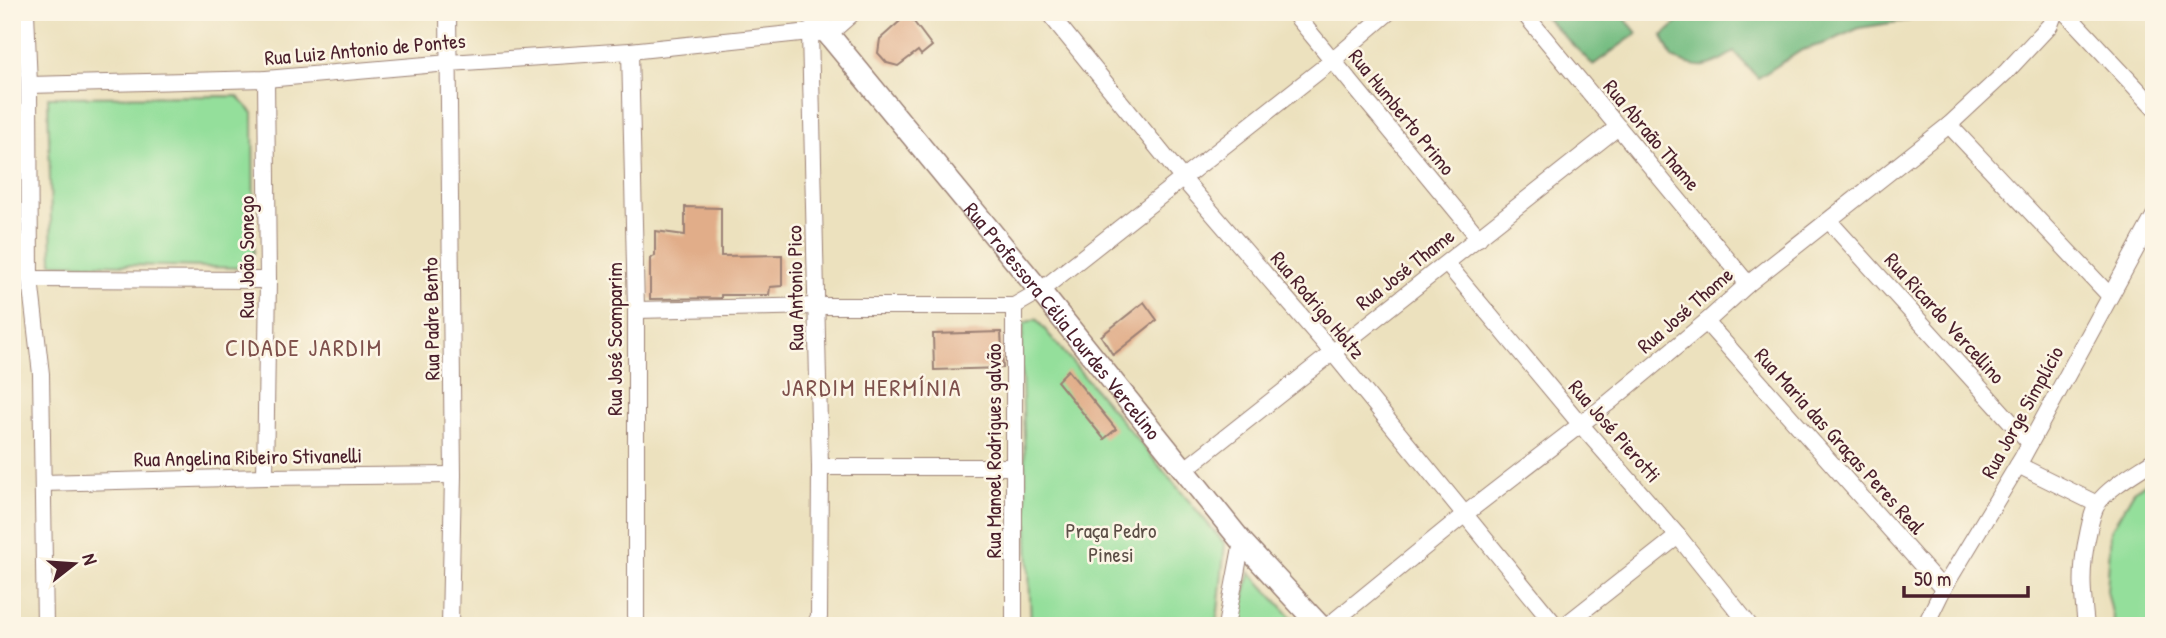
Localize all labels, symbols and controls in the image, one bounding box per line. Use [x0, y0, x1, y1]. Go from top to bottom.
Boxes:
street label: Rua Luiz Antonio de Pontes [263, 26, 467, 72]
street label: Rua Humberto Primo [1342, 43, 1462, 181]
street label: Rua Abraão Thame [1597, 73, 1707, 197]
street label: Rua João Sonego [232, 196, 261, 318]
street label: Rua Professora Célia Lourdes Vercelino [958, 196, 1168, 445]
street label: Rua José Thame [1350, 221, 1460, 317]
street label: Rua Antonio Pico [779, 225, 811, 351]
street label: Rua Rodrigo Holtz [1264, 245, 1372, 365]
street label: Rua Ricardo Vercellino [1878, 246, 2012, 390]
street label: Rua Padre Bento [415, 257, 447, 381]
street label: Rua José Thome [1631, 260, 1739, 360]
street label: Rua José Scomparim [600, 262, 629, 416]
district label: CIDADE JARDIM [225, 331, 383, 363]
street label: Rua Maria das Graças Peres Real [1748, 341, 1932, 541]
street label: Rua Jorge Simplício [1974, 341, 2070, 483]
street label: Rua Manoel Rodrigues galvão [979, 344, 1008, 558]
district label: JARDIM HERMÍNIA [781, 371, 963, 403]
street label: Rua José Pierotti [1562, 373, 1668, 489]
street label: Rua Angelina Ribeiro Stivanelli [134, 441, 362, 473]
park label: Praça Pedro Pinesi [1066, 516, 1156, 569]
north arrow [38, 530, 108, 600]
text: N [76, 550, 104, 568]
scale bar [1904, 554, 2028, 598]
text: 50 m [1914, 564, 1951, 593]

